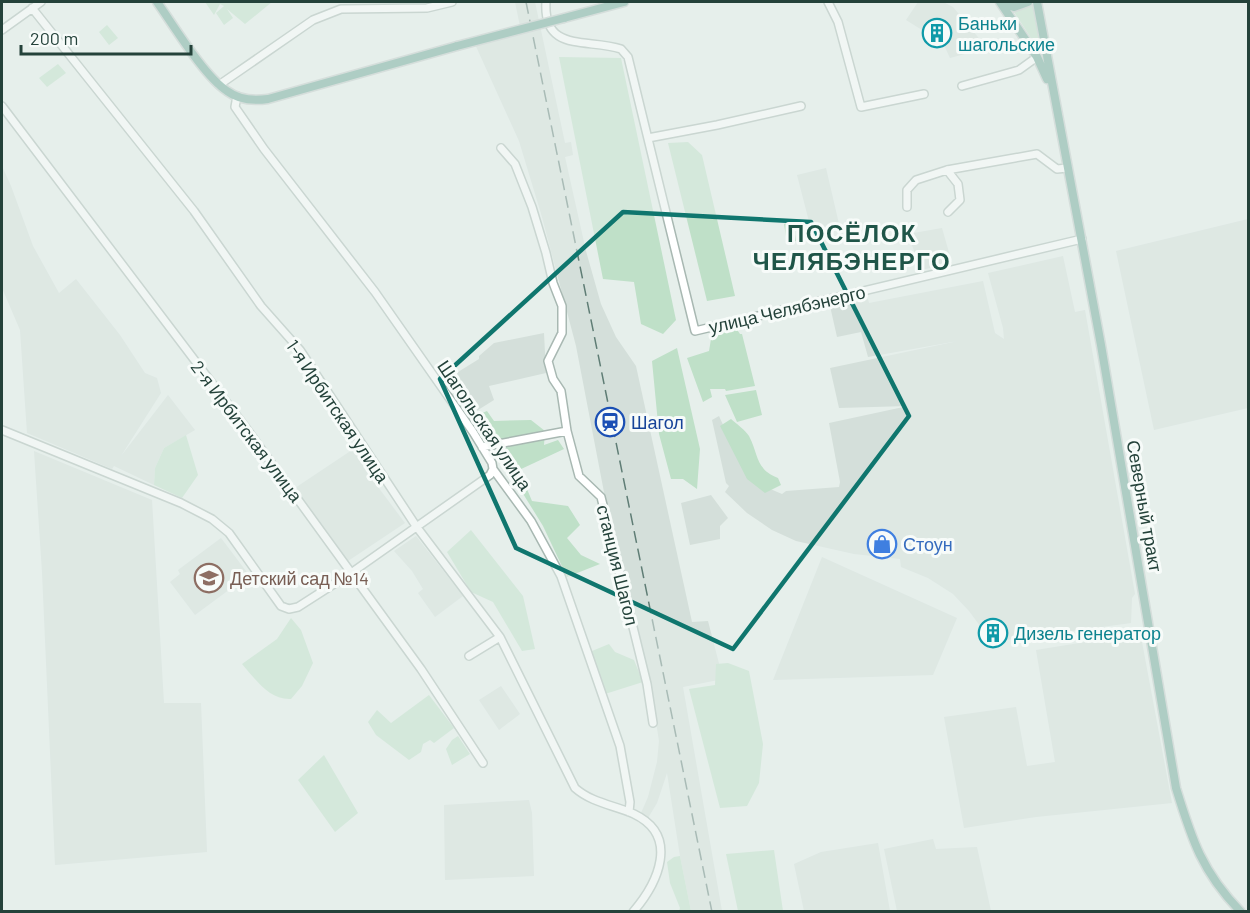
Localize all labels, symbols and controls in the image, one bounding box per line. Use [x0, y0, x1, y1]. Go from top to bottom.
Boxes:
place label: Баньки шагольские [958, 12, 1055, 55]
building icon: Баньки шагольские [921, 17, 953, 49]
scale bar [21, 18, 190, 56]
text: 200 m [30, 27, 78, 49]
district label: ПОСЁЛОК ЧЕЛЯБЭНЕРГО [753, 218, 951, 275]
street label: улица Челябэнерго [706, 280, 868, 338]
street label: 1-я Ирбитская улица [282, 335, 395, 488]
street label: 2-я Ирбитская улица [187, 356, 308, 507]
street label: Шагольская улица [433, 356, 537, 495]
station icon: Шагол [594, 406, 626, 438]
place label: Шагол [631, 411, 684, 433]
street label: Северный тракт [1123, 438, 1167, 574]
street label: станция Шагол [592, 502, 644, 628]
shop icon: Стоун [866, 528, 898, 560]
place label: Стоун [903, 533, 953, 555]
school or university icon: Детский сад №14 [193, 562, 225, 594]
place label: Детский сад №14 [230, 567, 369, 589]
building icon: Дизель генератор [977, 617, 1009, 649]
place label: Дизель генератор [1014, 622, 1161, 644]

